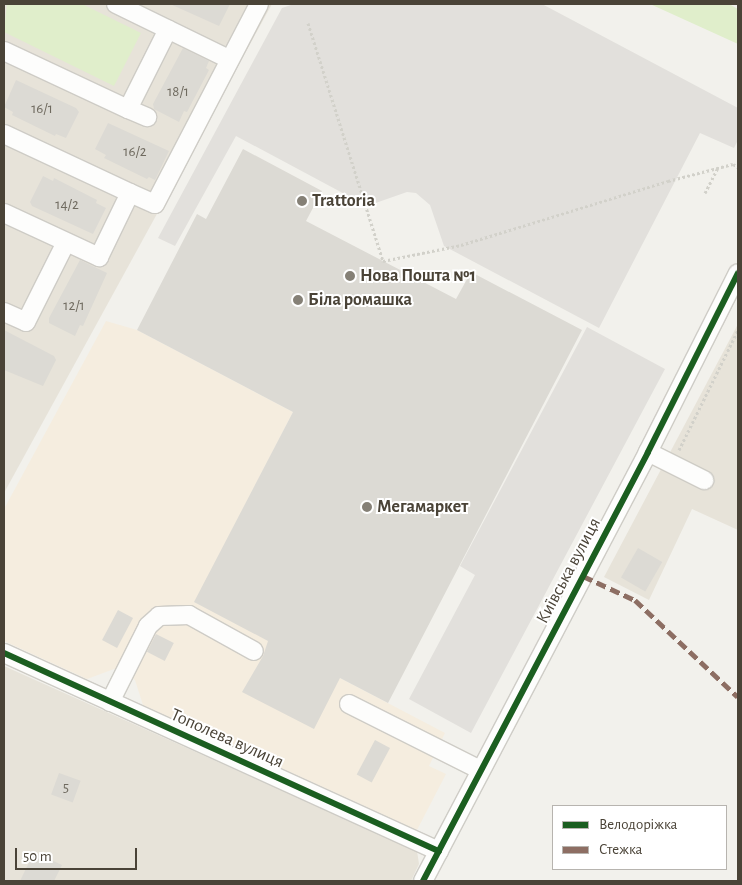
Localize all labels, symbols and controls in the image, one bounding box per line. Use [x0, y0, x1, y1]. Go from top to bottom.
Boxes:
house number: 18/1 [167, 83, 189, 101]
house number: 16/1 [31, 100, 53, 118]
house number: 16/2 [123, 143, 147, 161]
place label: Trattoria [312, 190, 375, 212]
marker: Trattoria [296, 195, 308, 207]
house number: 14/2 [55, 196, 79, 214]
place label: Нова Пошта №1 [360, 265, 476, 287]
marker: Нова Пошта №1 [344, 270, 356, 282]
place label: Біла ромашка [308, 289, 412, 311]
marker: Біла ромашка [292, 294, 304, 306]
house number: 12/1 [63, 297, 85, 315]
place label: Мегамаркет [377, 496, 468, 518]
marker: Мегамаркет [361, 501, 373, 513]
street label: Київська вулиця [532, 514, 606, 628]
street label: Тополева вулиця [167, 705, 287, 773]
house number: 5 [63, 779, 69, 797]
legend [552, 805, 727, 870]
text: Велодоріжка [599, 817, 677, 832]
scale bar [18, 838, 140, 870]
text: Стежка [599, 842, 642, 857]
text: 50 m [23, 849, 52, 864]

